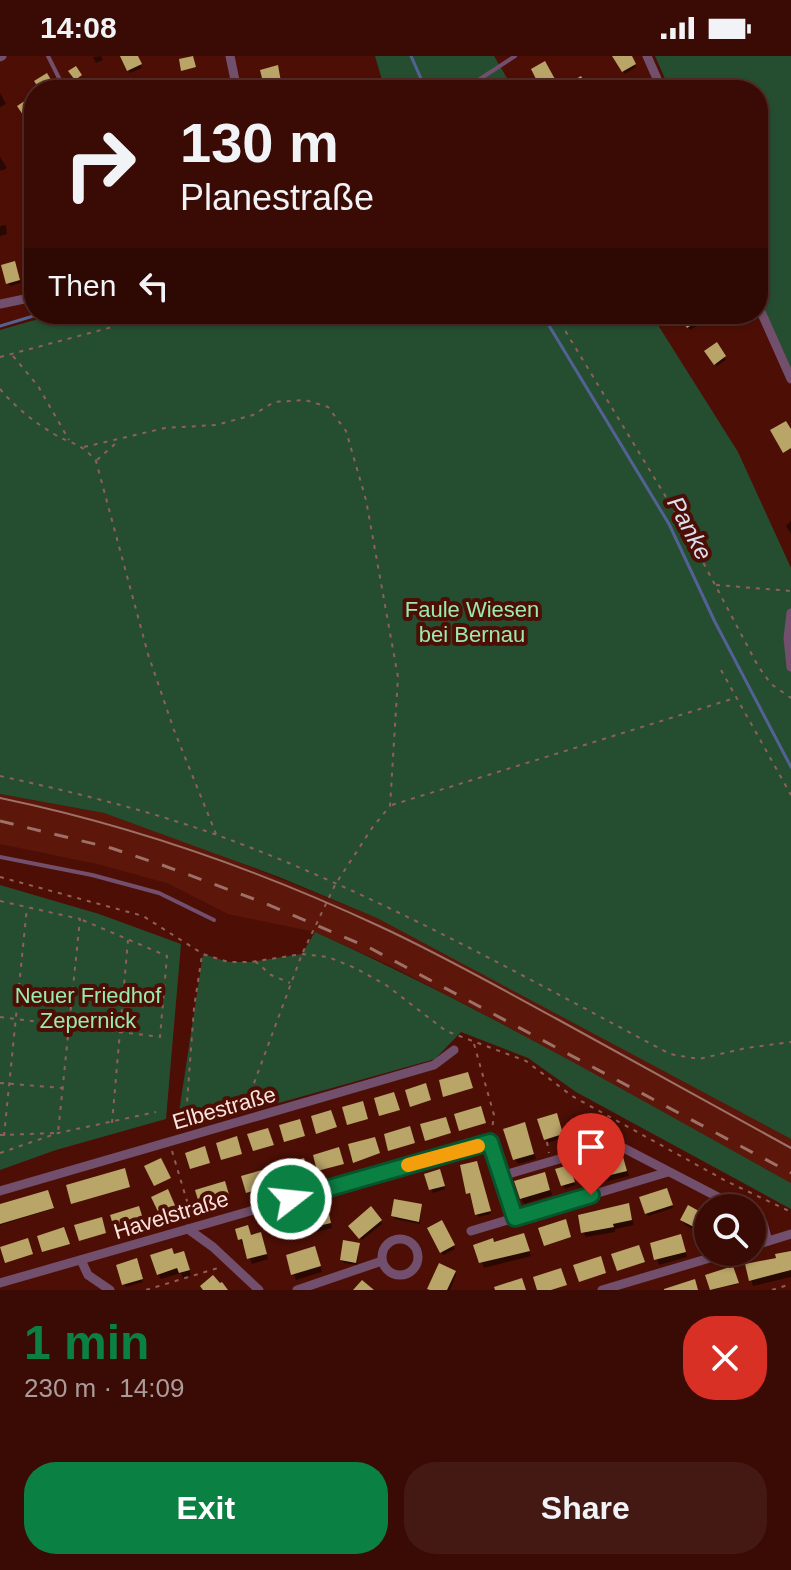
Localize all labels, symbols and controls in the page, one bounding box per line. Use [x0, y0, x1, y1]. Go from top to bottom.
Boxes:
text: 14:08 [40, 11, 117, 44]
text: 130 m [180, 111, 339, 174]
icon: right [48, 112, 152, 216]
text: Planestraße [180, 177, 374, 218]
icon: left [132, 264, 176, 308]
text: Then [48, 269, 116, 302]
water label: Panke [662, 492, 718, 564]
park label: Faule Wiesen bei Bernau [405, 597, 539, 647]
park label: Neuer Friedhof Zepernick [15, 983, 162, 1033]
street label: Elbestraße [169, 1081, 279, 1135]
pin [557, 1113, 625, 1195]
icon: arrive [569, 1125, 613, 1169]
position arrow [249, 1157, 333, 1241]
street label: Havelstraße [111, 1186, 231, 1244]
map controls [694, 1194, 766, 1266]
button: search [694, 1194, 766, 1266]
text: 1 min [24, 1316, 149, 1369]
button: close [683, 1316, 767, 1400]
text: 230 m · 14:09 [24, 1373, 184, 1403]
button: Exit [24, 1462, 388, 1554]
button: Share [404, 1462, 767, 1554]

